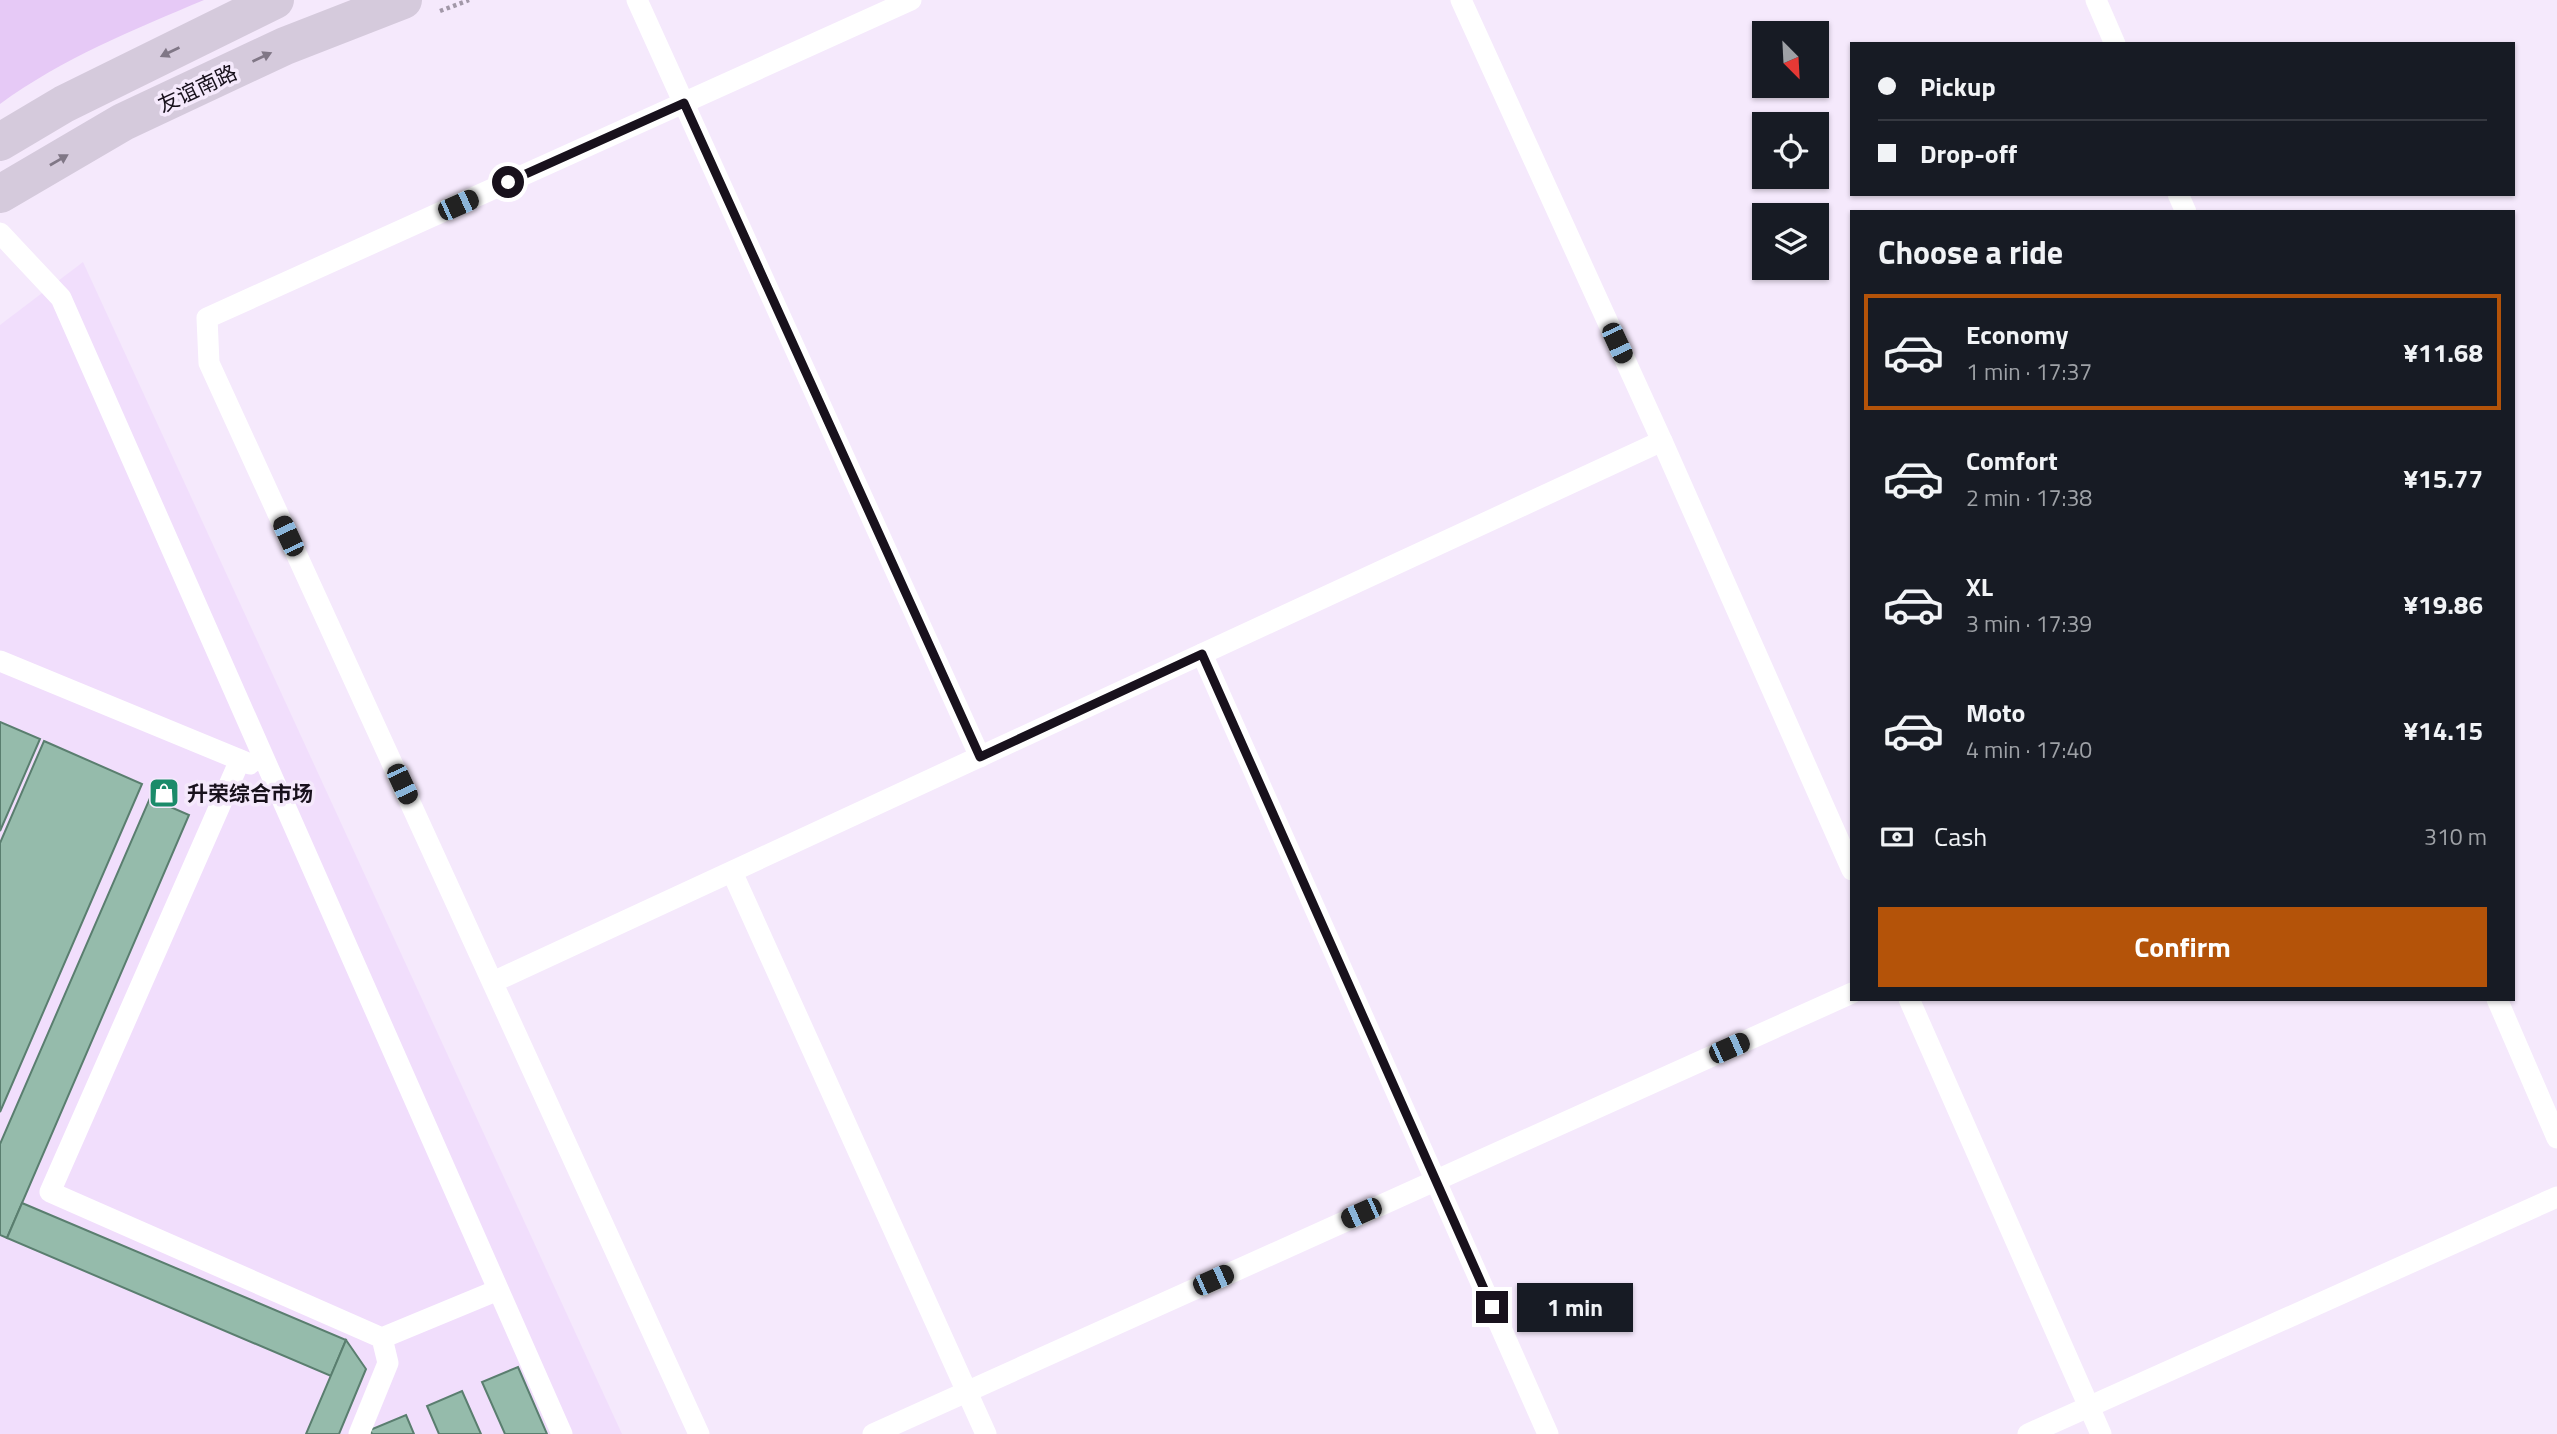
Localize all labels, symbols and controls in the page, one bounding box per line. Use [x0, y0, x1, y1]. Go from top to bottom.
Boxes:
north arrow [1752, 21, 1829, 98]
map controls [1752, 21, 1829, 280]
one-way arrow [160, 46, 180, 57]
one-way arrow [252, 51, 272, 63]
street label: 友谊南路 [152, 56, 242, 120]
text: Pickup [1920, 67, 1996, 106]
button: locate [1752, 112, 1829, 189]
text: Drop-off [1920, 134, 2017, 173]
one-way arrow [49, 154, 69, 166]
route start [492, 166, 524, 198]
car [435, 187, 482, 223]
button: layers [1752, 203, 1829, 280]
text: Choose a ride [1878, 228, 2063, 276]
text: Economy [1966, 315, 2068, 354]
car [1599, 320, 1636, 366]
icon: car [1882, 321, 1945, 384]
text: ¥11.68 [2404, 333, 2483, 372]
text: 1 min · 17:37 [1966, 354, 2092, 389]
text: Comfort [1966, 441, 2058, 480]
icon: car [1882, 447, 1945, 510]
text: ¥15.77 [2404, 459, 2483, 498]
text: 2 min · 17:38 [1966, 480, 2092, 515]
car [270, 513, 307, 559]
text: XL [1966, 567, 1993, 606]
icon: car [1882, 573, 1945, 636]
text: ¥19.86 [2404, 585, 2483, 624]
text: 3 min · 17:39 [1966, 606, 2092, 641]
text: Moto [1966, 693, 2025, 732]
icon: car [1882, 699, 1945, 762]
text: ¥14.15 [2404, 711, 2483, 750]
text: 4 min · 17:40 [1966, 732, 2092, 767]
car [384, 761, 421, 807]
shop icon: 升荣综合市场 [147, 776, 181, 810]
place label: 升荣综合市场 [187, 777, 313, 809]
text: Cash [1934, 817, 1987, 856]
icon: cash [1878, 818, 1916, 856]
text: 310 m [2424, 819, 2487, 854]
button: Confirm [1878, 907, 2487, 987]
car [1706, 1030, 1753, 1066]
car [1338, 1195, 1385, 1231]
car [1190, 1262, 1237, 1298]
callout: 1 min [1516, 1282, 1632, 1332]
text: 1 min [1547, 1290, 1603, 1325]
route end [1476, 1291, 1508, 1323]

